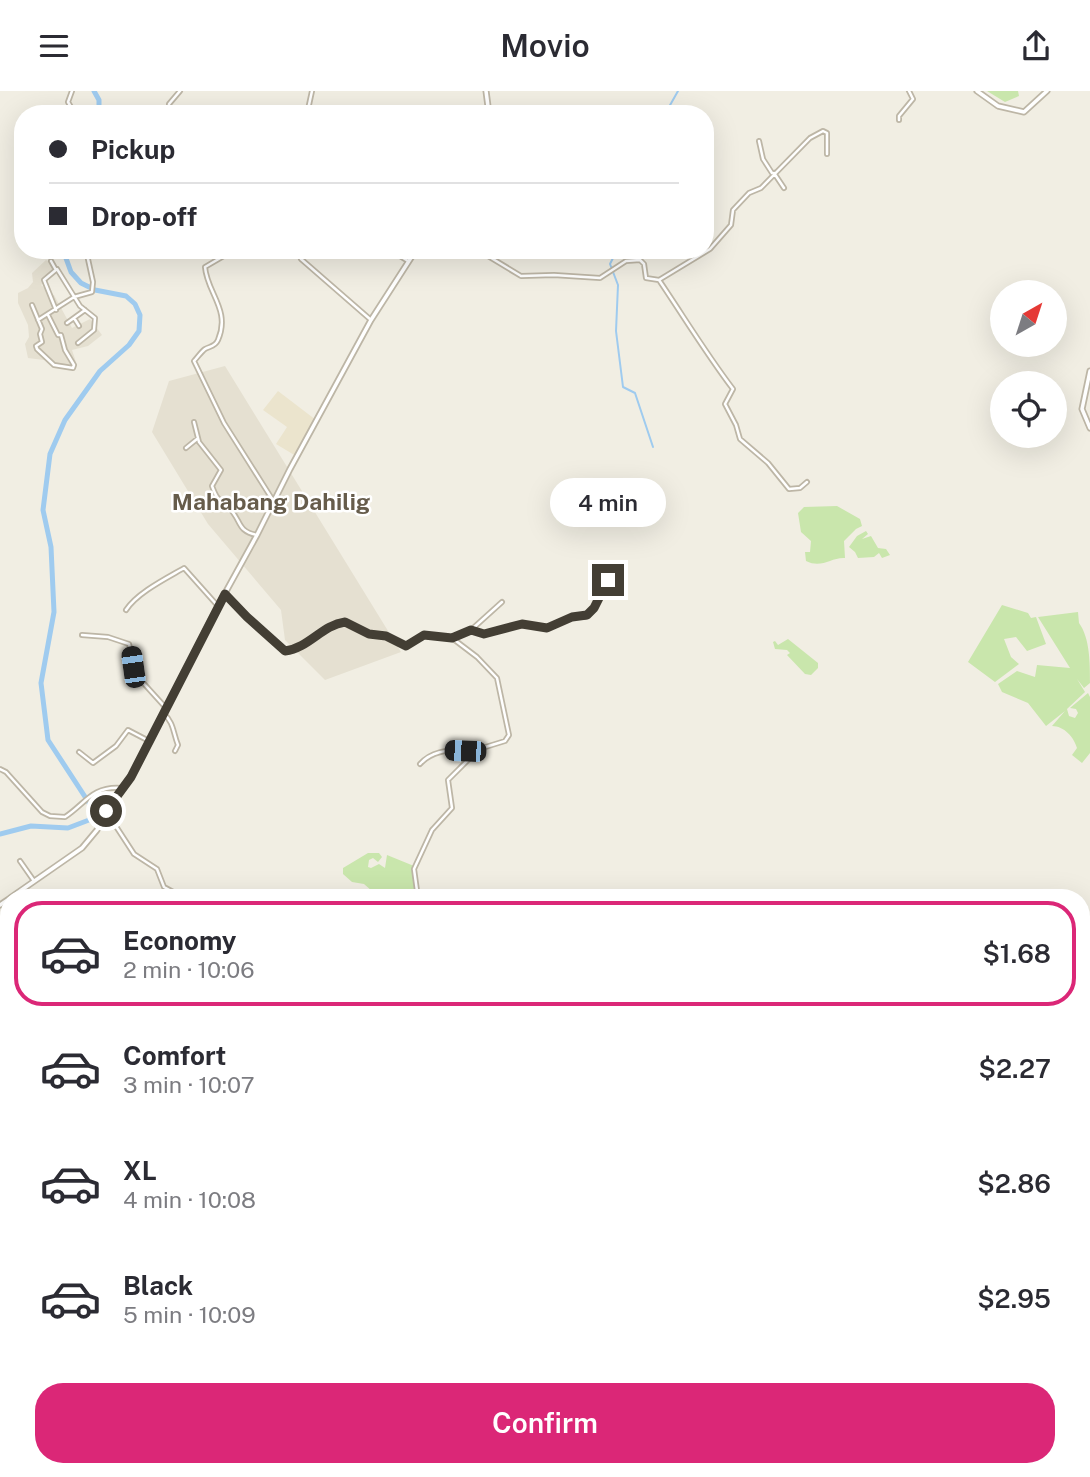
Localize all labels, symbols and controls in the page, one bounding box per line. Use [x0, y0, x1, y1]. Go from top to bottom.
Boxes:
icon: menu [35, 27, 73, 65]
text: Movio [500, 27, 590, 64]
icon: share [1017, 27, 1055, 65]
text: Pickup [91, 134, 175, 165]
text: Drop-off [91, 201, 197, 232]
north arrow [990, 280, 1068, 357]
map controls [990, 280, 1067, 448]
button: locate [990, 371, 1067, 448]
callout: 4 min [550, 479, 666, 527]
district label: Mahabang Dahilig [172, 488, 370, 515]
text: 4 min [578, 489, 638, 516]
route end [592, 564, 624, 596]
car [120, 645, 147, 689]
car [444, 740, 487, 762]
route start [90, 795, 122, 827]
icon: car [39, 922, 102, 985]
text: Economy [123, 925, 236, 956]
text: $1.68 [982, 938, 1051, 969]
text: 2 min · 10:06 [123, 956, 254, 983]
icon: car [39, 1037, 102, 1100]
text: Comfort [123, 1040, 226, 1071]
text: $2.27 [978, 1053, 1051, 1084]
text: 3 min · 10:07 [123, 1071, 254, 1098]
icon: car [39, 1152, 102, 1215]
text: XL [123, 1155, 157, 1186]
text: $2.86 [977, 1168, 1051, 1199]
text: 4 min · 10:08 [123, 1186, 256, 1213]
icon: car [39, 1267, 102, 1330]
text: Black [123, 1270, 193, 1301]
text: $2.95 [977, 1283, 1051, 1314]
text: 5 min · 10:09 [123, 1301, 256, 1328]
button: Confirm [35, 1383, 1055, 1463]

